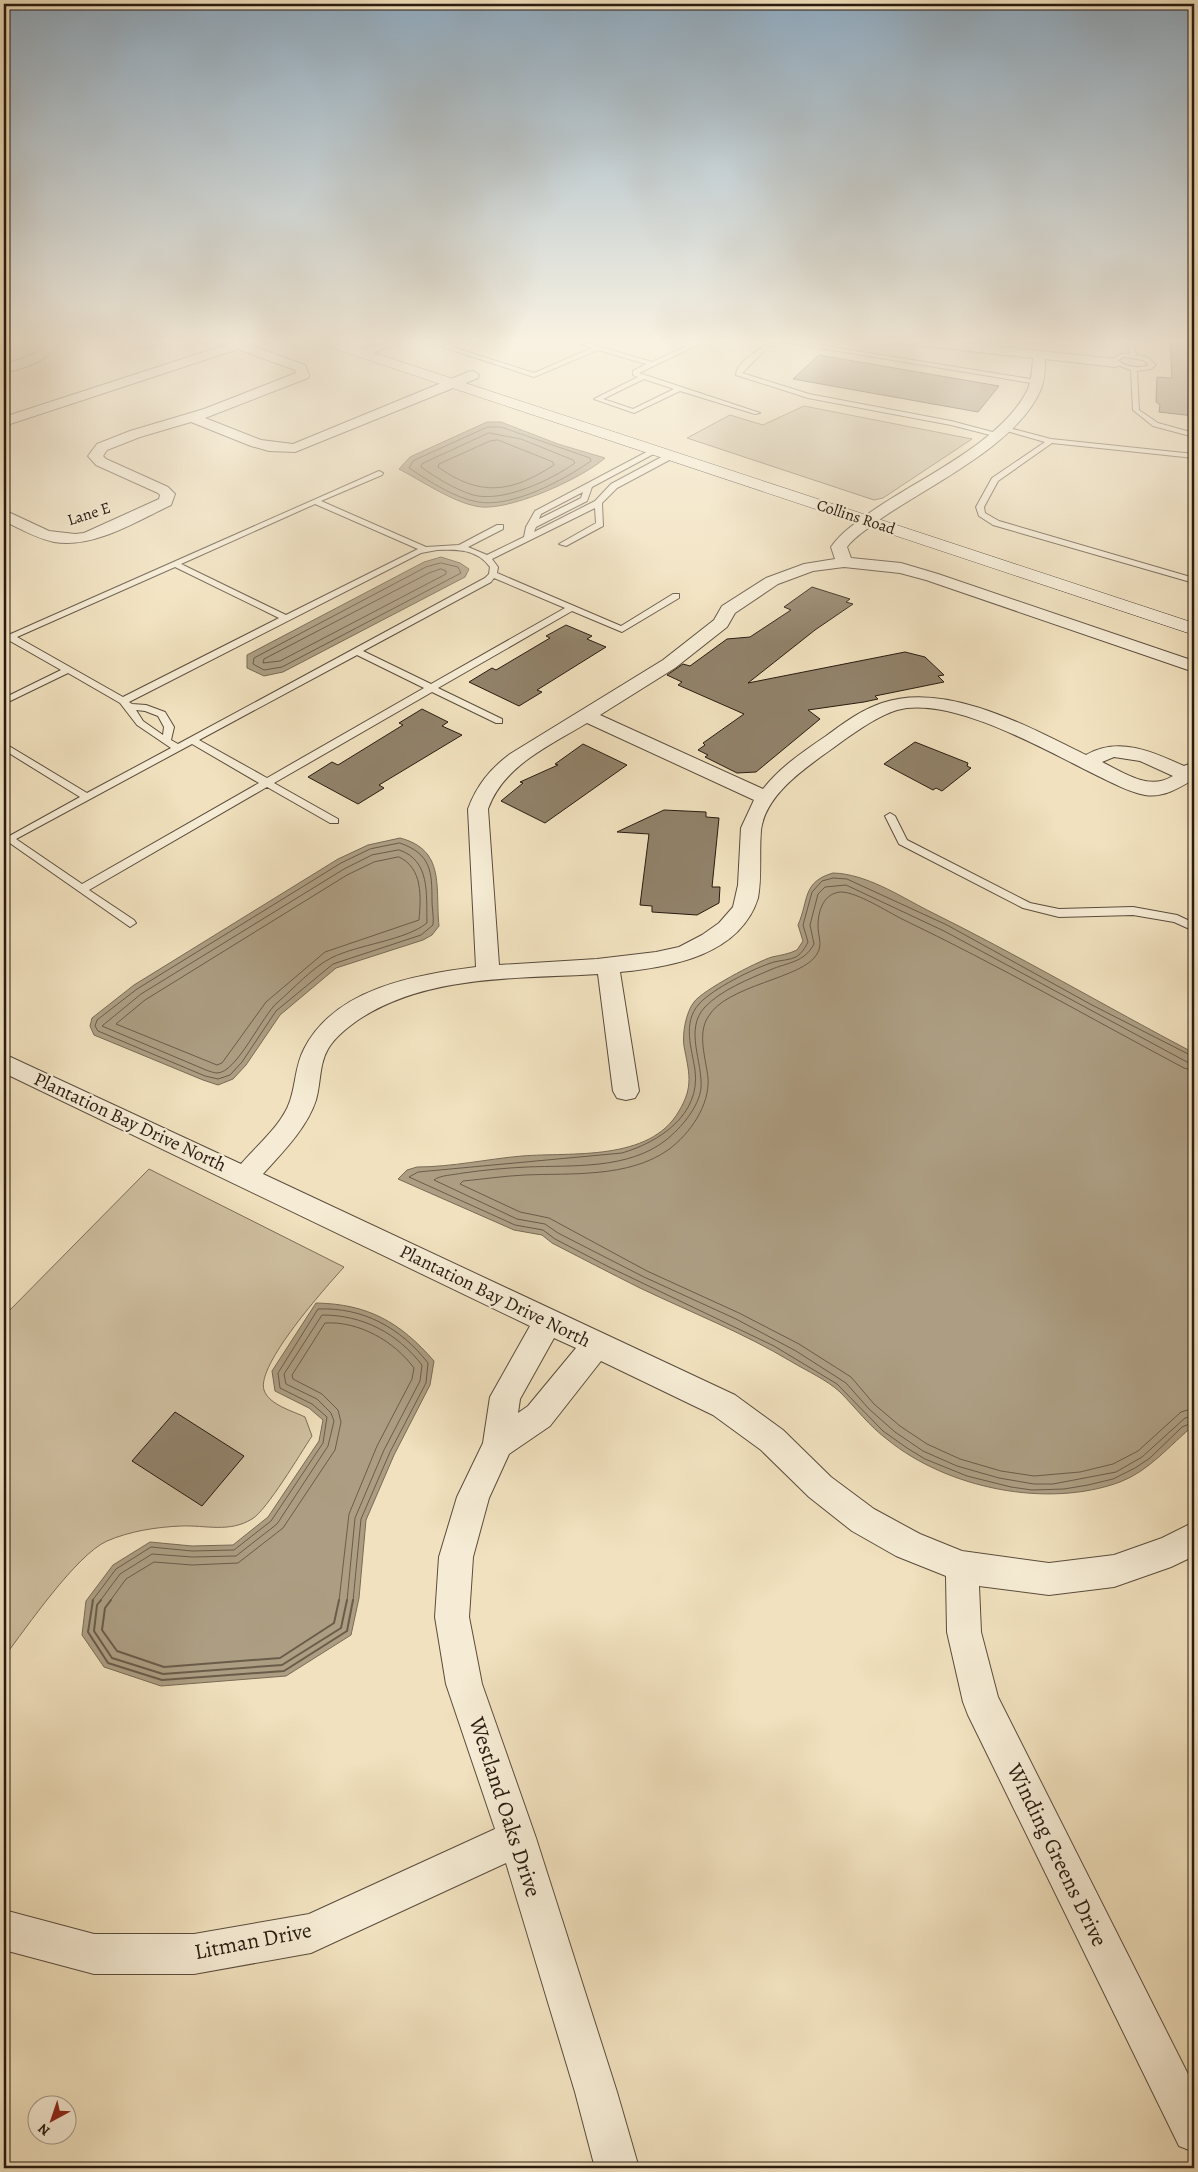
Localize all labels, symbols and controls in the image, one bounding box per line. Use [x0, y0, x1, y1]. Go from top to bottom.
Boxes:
street label: Collins Road [814, 494, 899, 540]
street label: Lane E [65, 497, 113, 531]
street label: Plantation Bay Drive North [29, 1066, 231, 1178]
street label: Plantation Bay Drive North [395, 1238, 595, 1354]
street label: Westland Oaks Drive [461, 1712, 548, 1901]
street label: Winding Greens Drive [999, 1758, 1114, 1952]
street label: Litman Drive [192, 1915, 314, 1967]
north arrow [28, 2094, 78, 2144]
text: N [34, 2119, 54, 2140]

